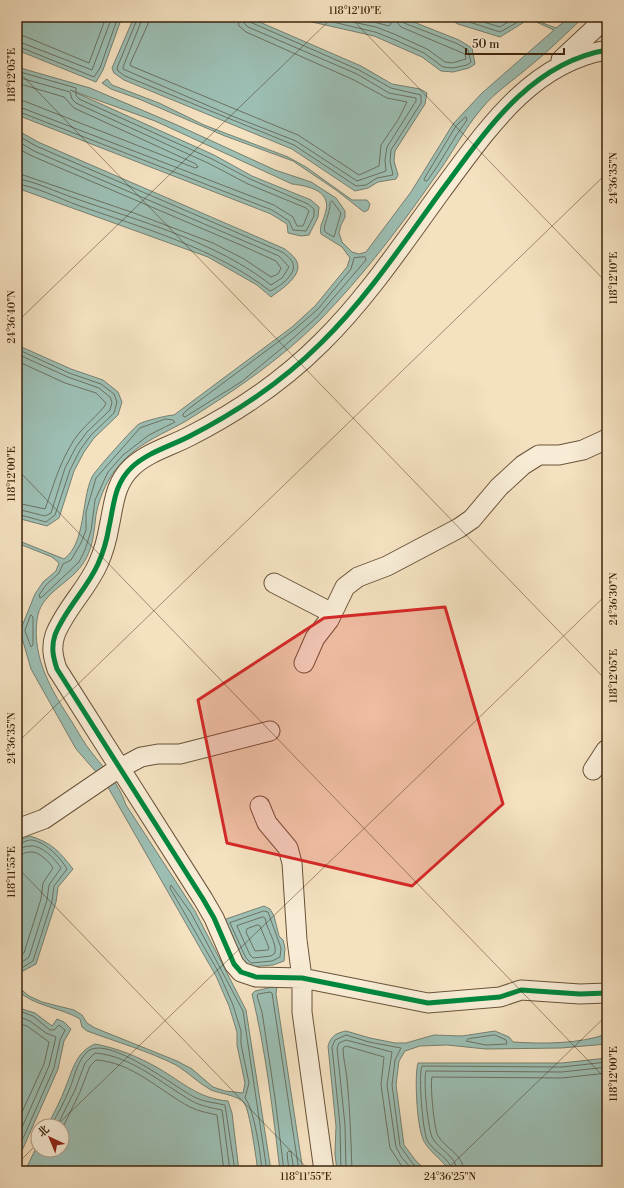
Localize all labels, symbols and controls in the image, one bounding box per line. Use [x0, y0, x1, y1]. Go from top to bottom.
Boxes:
text: 118°12'10"E [329, 5, 381, 17]
scale bar [466, 30, 564, 56]
text: 50 m [472, 37, 500, 52]
text: 118°12'05"E [6, 48, 18, 102]
text: 24°36'35"N [608, 152, 620, 204]
text: 118°12'10"E [608, 252, 620, 304]
text: 24°36'40"N [6, 290, 18, 344]
text: 118°12'00"E [6, 446, 18, 502]
text: 24°36'30"N [608, 572, 620, 625]
text: 118°12'05"E [608, 649, 620, 703]
text: 24°36'35"N [6, 712, 18, 764]
text: 118°11'55"E [6, 846, 18, 898]
text: 118°12'00"E [608, 1046, 620, 1102]
north arrow [30, 1118, 70, 1158]
text: 北 [35, 1123, 53, 1140]
text: 118°11'55"E [280, 1171, 332, 1183]
text: 24°36'25"N [424, 1171, 476, 1183]

